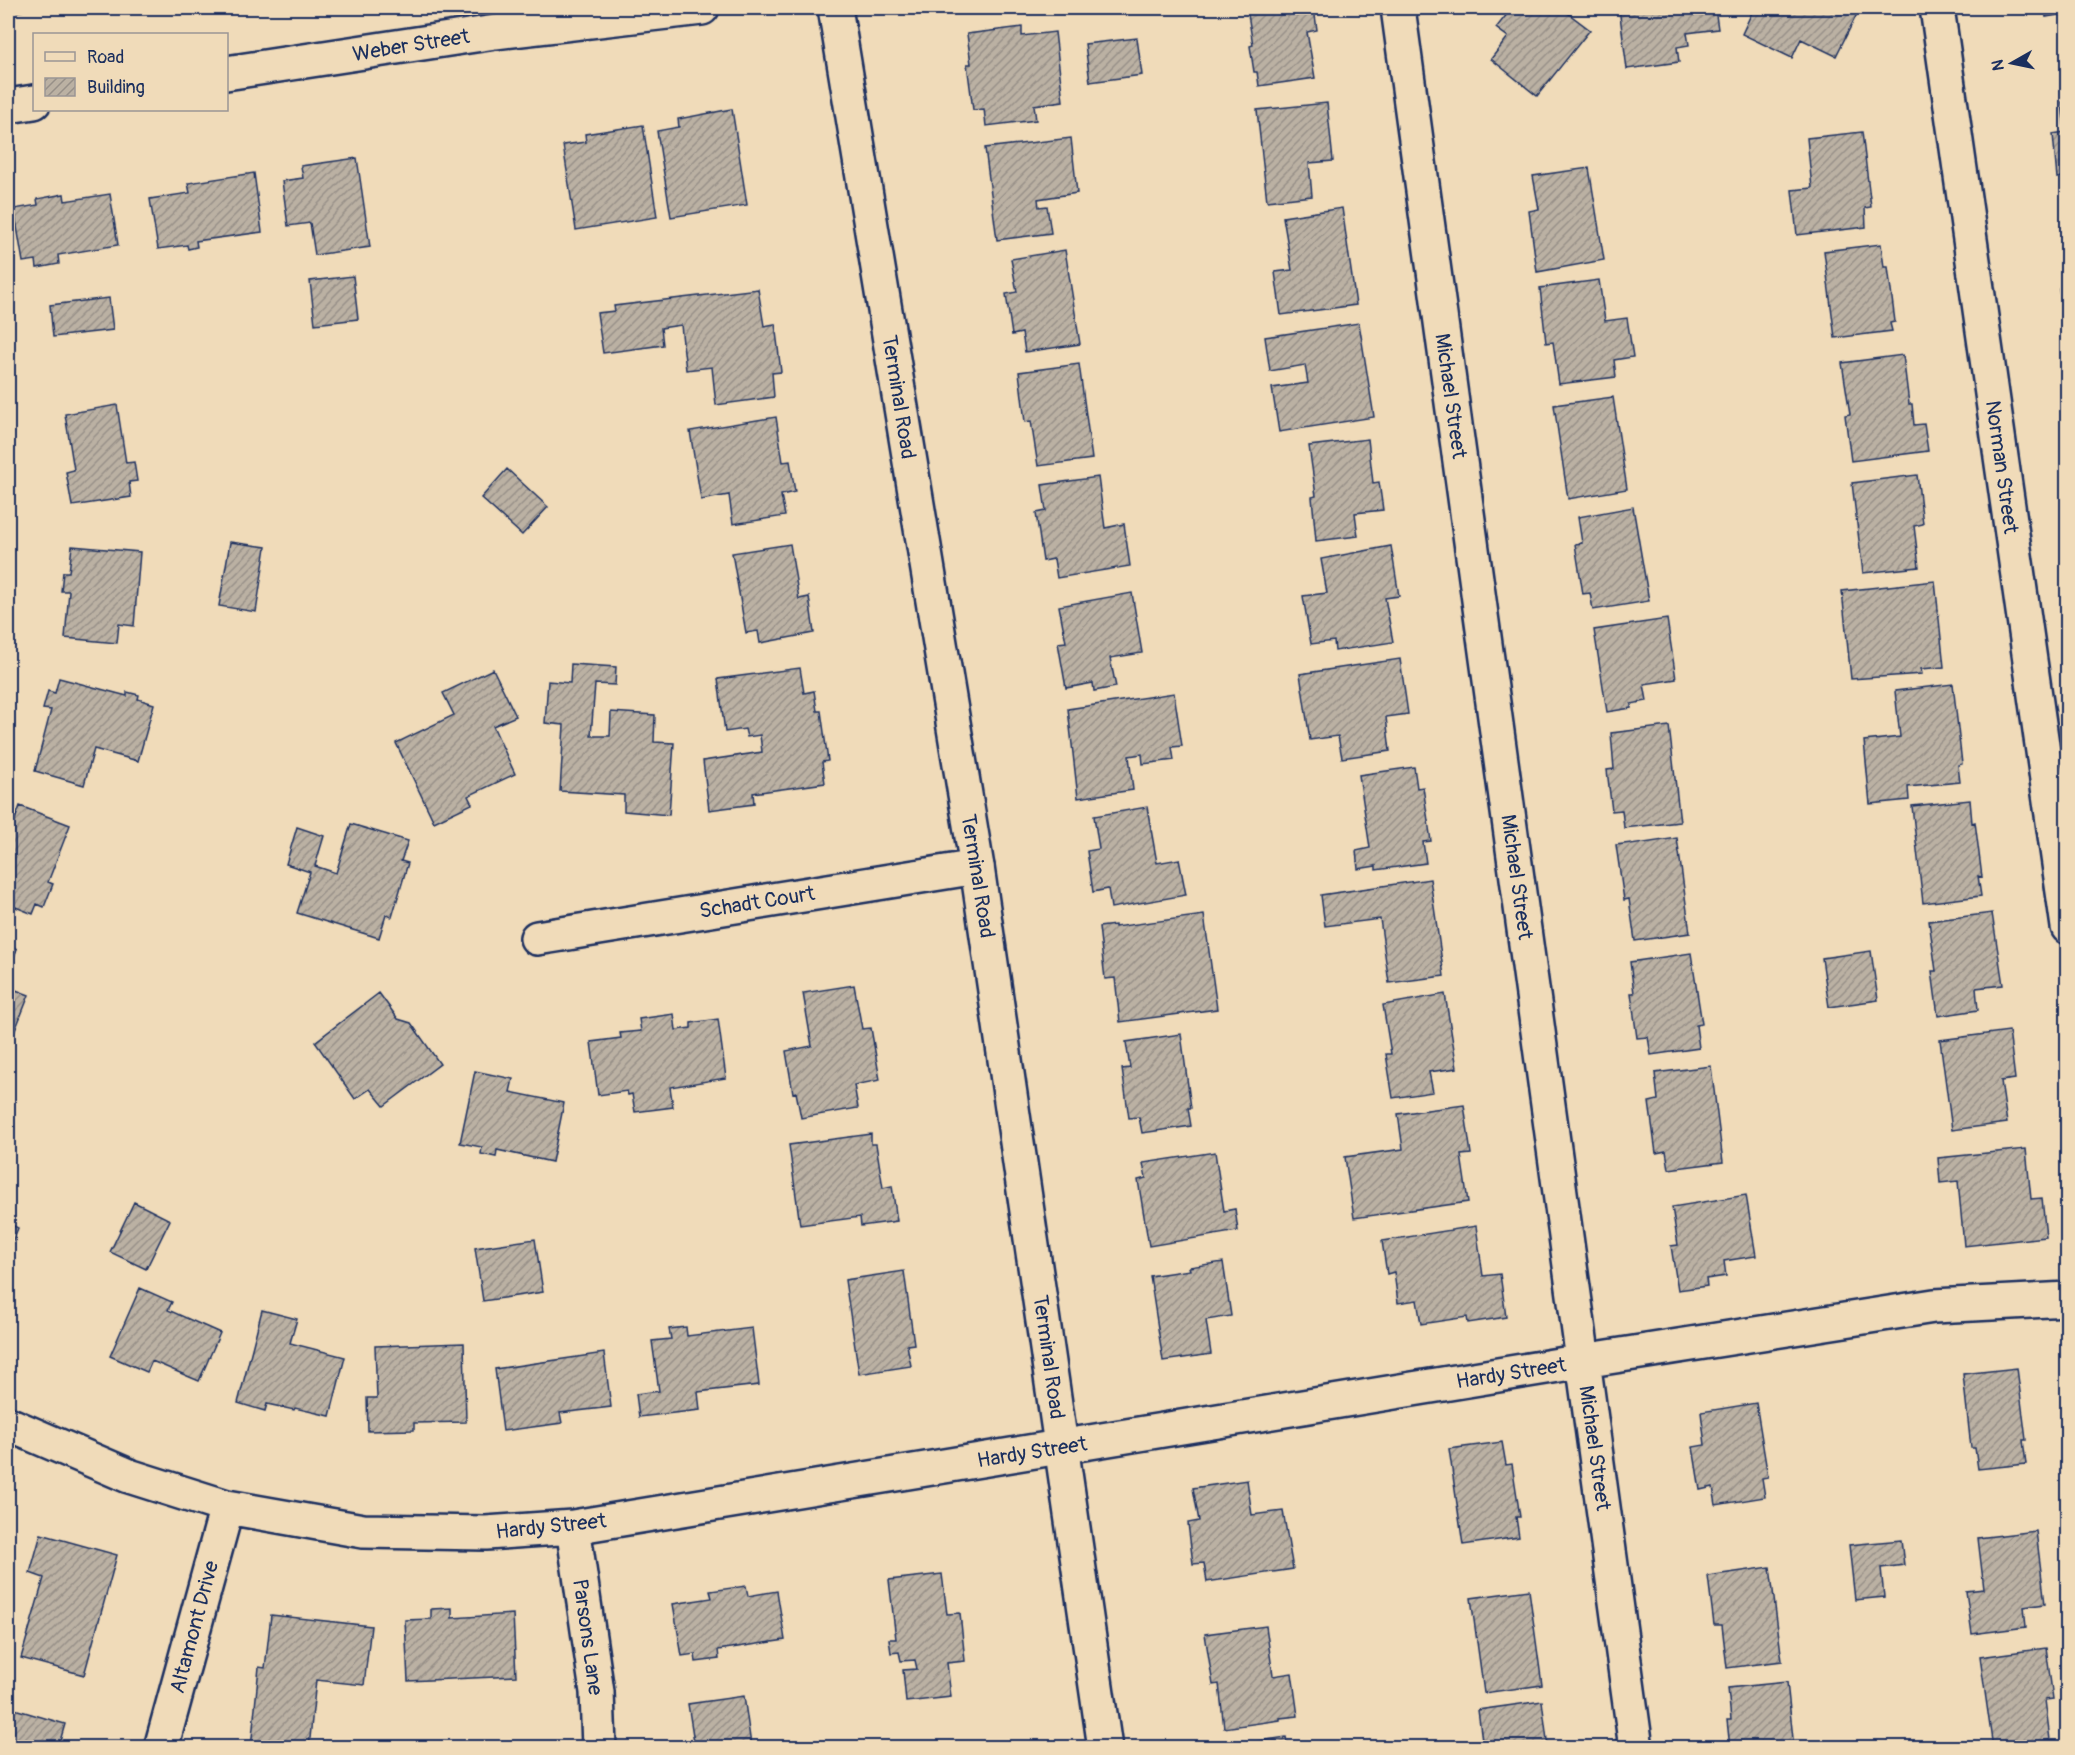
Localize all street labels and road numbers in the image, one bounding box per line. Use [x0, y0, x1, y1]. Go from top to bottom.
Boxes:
street label: Weber Street [351, 23, 472, 68]
street label: Michael Street [1428, 332, 1473, 461]
street label: Terminal Road [875, 333, 922, 461]
street label: Norman Street [1979, 399, 2024, 536]
street label: Terminal Road [954, 812, 1001, 940]
street label: Michael Street [1494, 813, 1539, 942]
street label: Schadt Court [697, 880, 817, 925]
street label: Terminal Road [1026, 1293, 1071, 1421]
street label: Hardy Street [1454, 1351, 1568, 1395]
street label: Michael Street [1572, 1384, 1617, 1513]
street label: Hardy Street [975, 1430, 1089, 1474]
street label: Hardy Street [495, 1507, 608, 1546]
street label: Altamont Drive [164, 1557, 225, 1696]
street label: Parsons Lane [566, 1577, 609, 1698]

